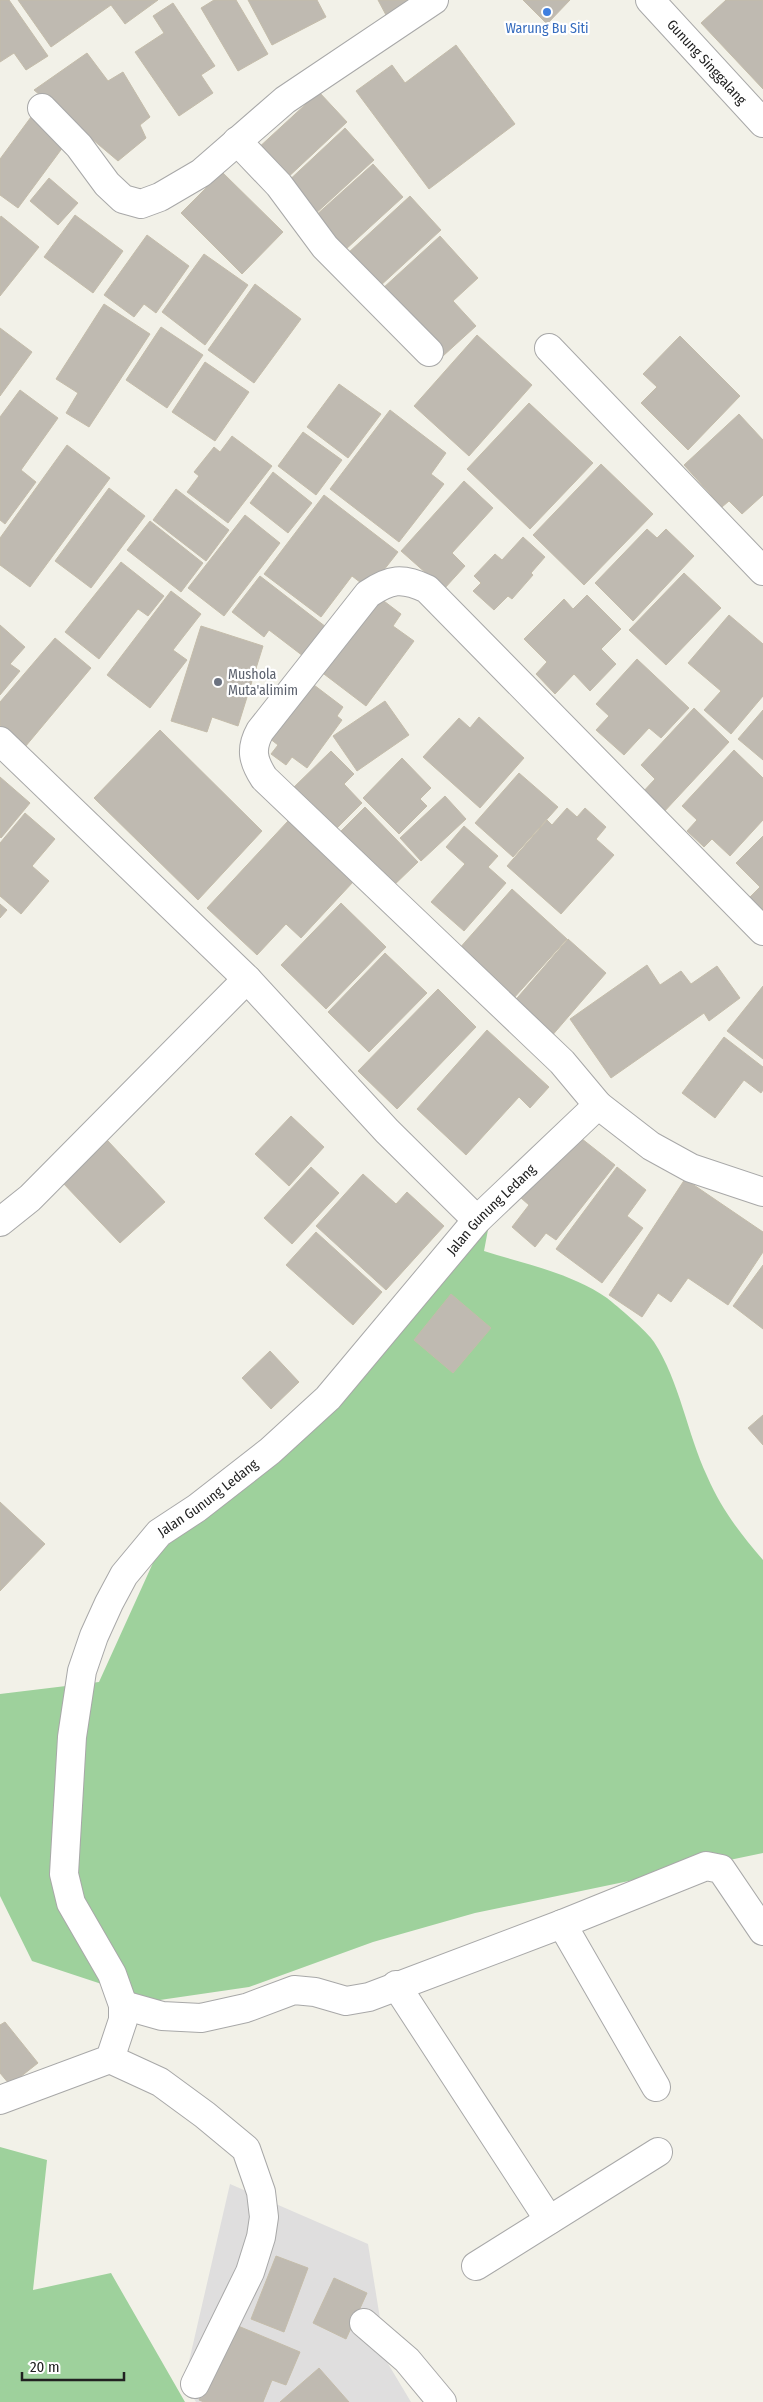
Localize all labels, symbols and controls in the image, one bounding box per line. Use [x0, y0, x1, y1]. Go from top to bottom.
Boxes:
marker: Warung Bu Siti [541, 6, 553, 18]
street label: Gunung Singgalang [663, 16, 750, 109]
place label: Warung Bu Siti [505, 20, 589, 37]
place label: Mushola Muta'alimim [228, 666, 298, 699]
marker: Mushola Muta'alimim [212, 676, 224, 688]
street label: Jalan Gunung Ledang [443, 1161, 540, 1259]
street label: Jalan Gunung Ledang [155, 1455, 262, 1541]
scale bar [22, 2350, 125, 2382]
text: 20 m [30, 2358, 60, 2376]

